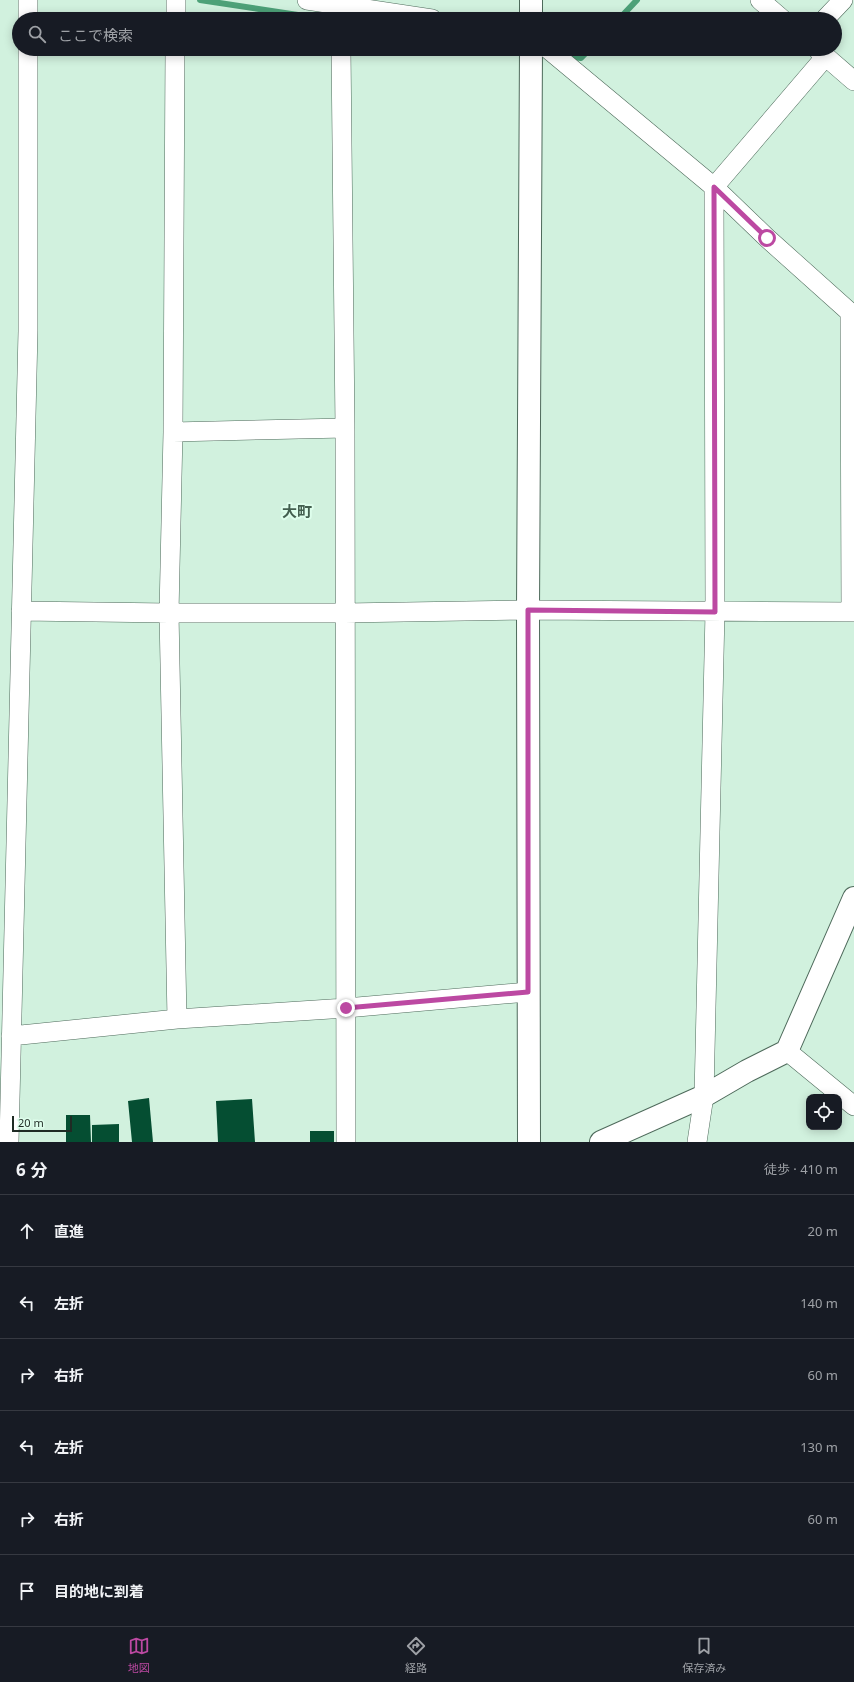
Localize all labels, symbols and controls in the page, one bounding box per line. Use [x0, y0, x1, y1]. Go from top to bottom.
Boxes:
search box [12, 12, 842, 56]
icon: search [26, 23, 48, 45]
text: ここで検索 [58, 25, 133, 45]
route start [758, 229, 776, 247]
district label: 大町 [282, 501, 312, 521]
route end [337, 999, 355, 1017]
map controls [806, 1094, 842, 1130]
button: locate [806, 1094, 842, 1130]
scale bar [12, 1114, 72, 1133]
text: 20 m [18, 1115, 44, 1130]
text: 6 分 [16, 1158, 47, 1181]
text: 徒歩 · 410 m [764, 1160, 838, 1178]
icon: ahead [16, 1220, 38, 1242]
text: 直進 [54, 1221, 84, 1241]
text: 20 m [808, 1222, 838, 1240]
icon: left [16, 1292, 38, 1314]
text: 左折 [54, 1293, 84, 1313]
text: 140 m [800, 1294, 838, 1312]
icon: right [16, 1364, 38, 1386]
text: 右折 [54, 1365, 84, 1385]
text: 60 m [808, 1366, 838, 1384]
icon: left [16, 1436, 38, 1458]
text: 左折 [54, 1437, 84, 1457]
text: 130 m [800, 1438, 838, 1456]
icon: right [16, 1508, 38, 1530]
text: 右折 [54, 1509, 84, 1529]
text: 60 m [808, 1510, 838, 1528]
icon: arrive [16, 1580, 38, 1602]
text: 目的地に到着 [54, 1581, 144, 1601]
tab: 地図 [128, 1635, 150, 1675]
tab: 経路 [405, 1635, 427, 1675]
tab: 保存済み [682, 1635, 726, 1675]

